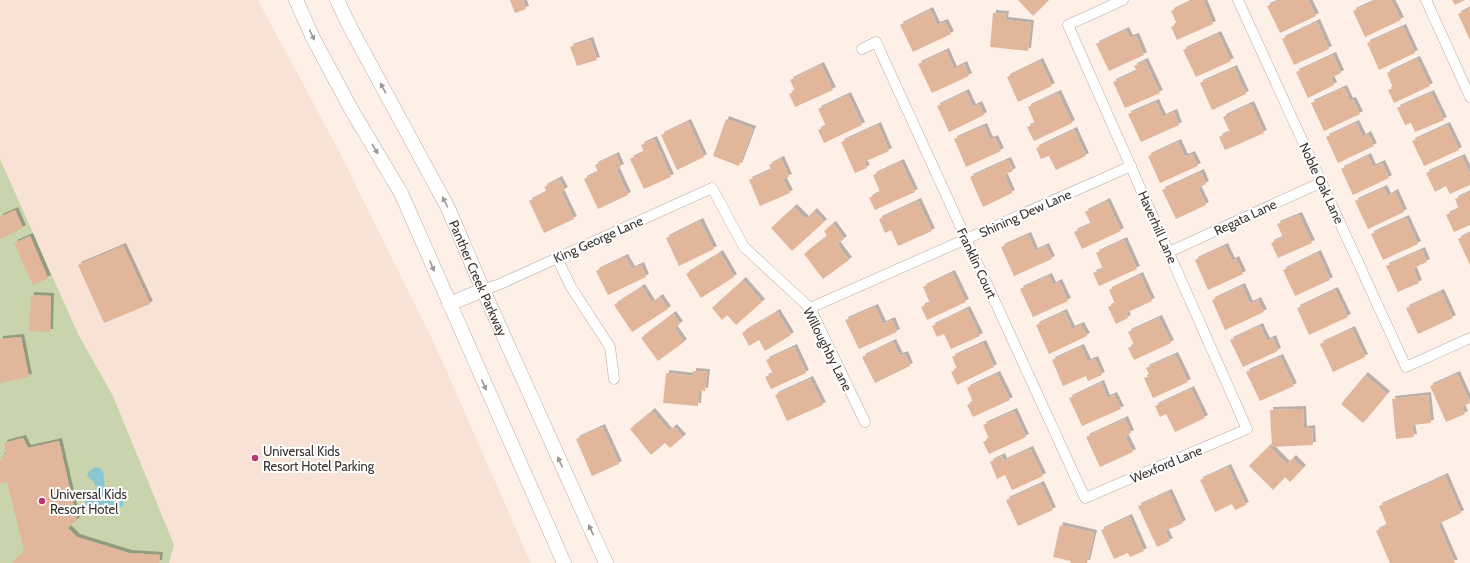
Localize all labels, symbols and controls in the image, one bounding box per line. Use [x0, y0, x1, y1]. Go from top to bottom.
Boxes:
one-way arrow [309, 30, 315, 41]
one-way arrow [380, 82, 386, 94]
street label: Noble Oak Lane [1296, 140, 1348, 226]
one-way arrow [371, 143, 378, 155]
street label: Shining Dew Lane [976, 185, 1074, 240]
street label: Haverhill Lane [1135, 188, 1181, 266]
street label: Regata Lane [1211, 195, 1279, 238]
one-way arrow [442, 197, 448, 208]
street label: King George Lane [551, 212, 646, 266]
street label: Panther Creek Parkway [446, 217, 511, 339]
street label: Franklin Court [954, 225, 1001, 301]
one-way arrow [429, 260, 435, 271]
street label: Willoughby Lane [800, 304, 856, 394]
one-way arrow [482, 379, 488, 391]
street label: Wexford Lane [1128, 442, 1205, 486]
place label: Universal Kids Resort Hotel Parking [263, 443, 375, 474]
marker: Universal Kids Resort Hotel Parking [250, 453, 260, 463]
one-way arrow [557, 456, 564, 468]
place label: Universal Kids Resort Hotel [50, 486, 128, 517]
marker: Universal Kids Resort Hotel [37, 496, 47, 506]
one-way arrow [588, 525, 594, 536]

